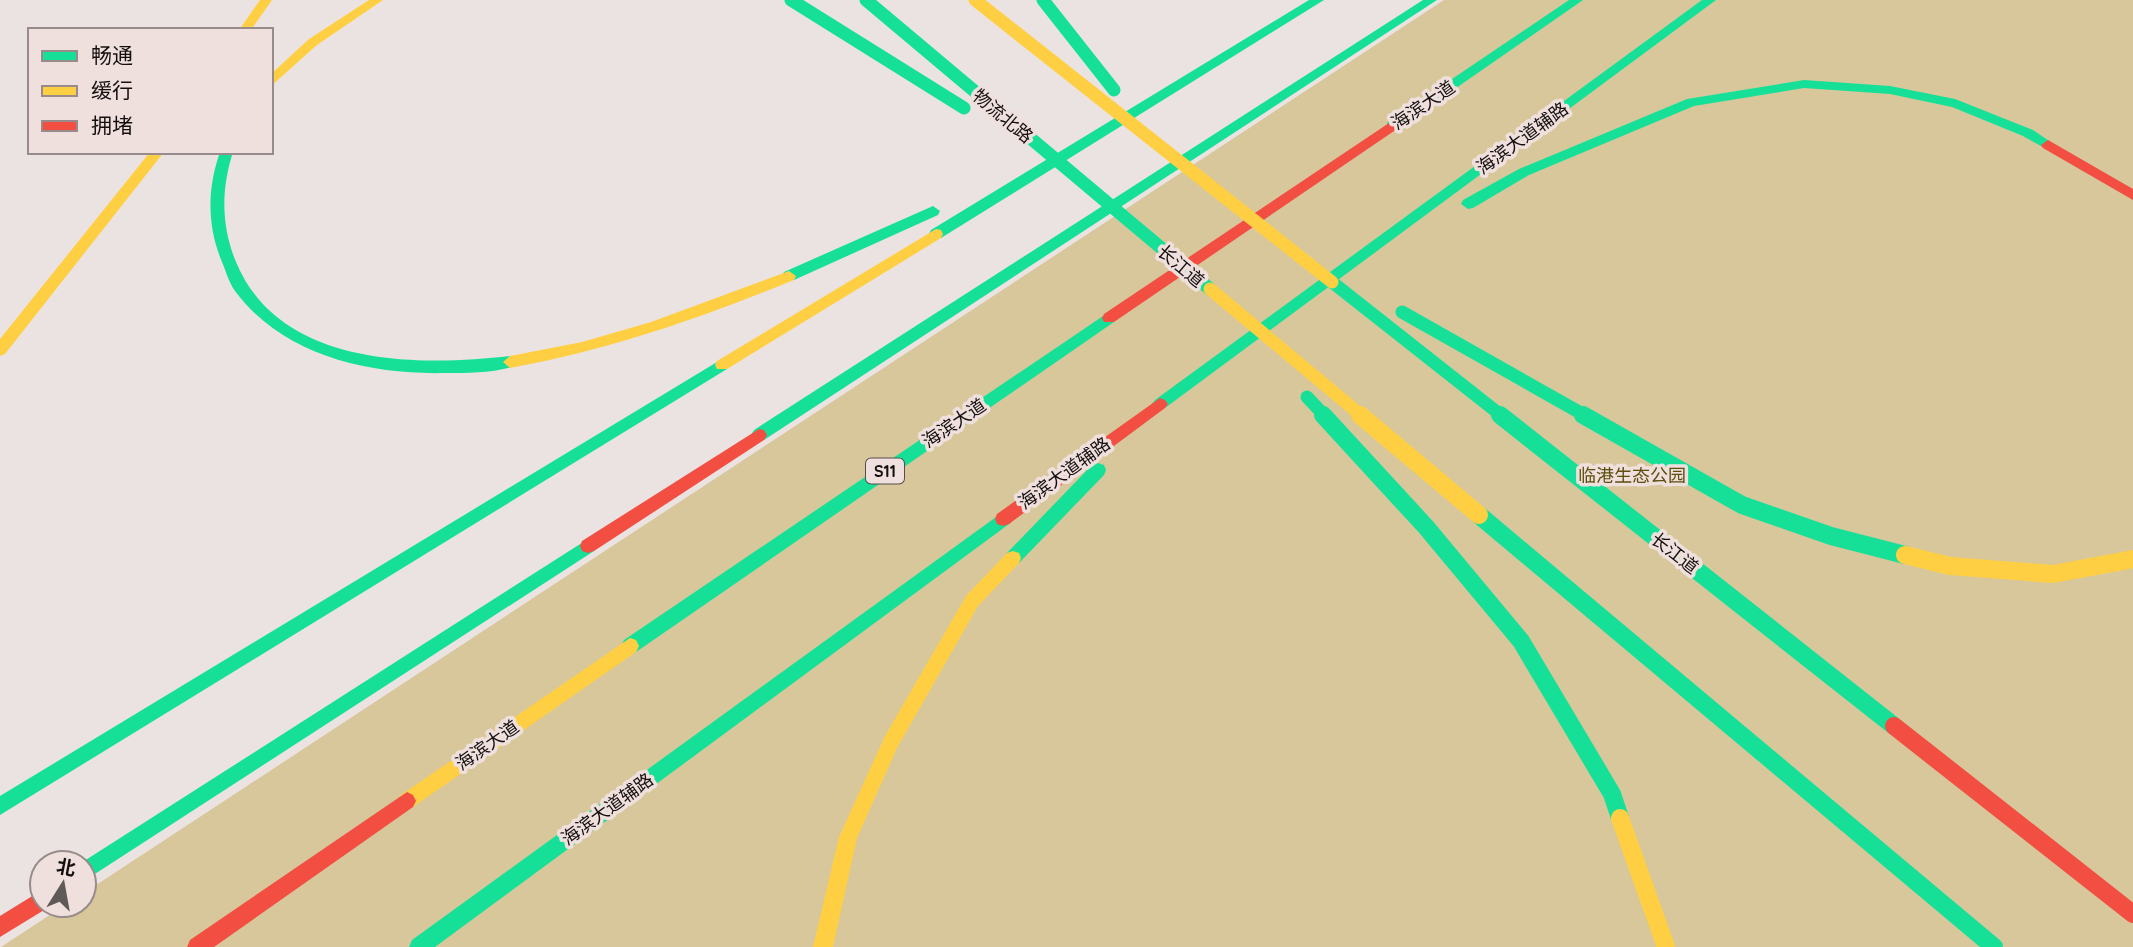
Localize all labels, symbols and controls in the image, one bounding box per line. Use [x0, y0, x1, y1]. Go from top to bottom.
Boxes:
legend [28, 28, 273, 154]
text: 畅通 [91, 42, 133, 68]
street label: 海滨大道 [1387, 75, 1459, 135]
text: 缓行 [91, 77, 133, 103]
street label: 物流北路 [968, 84, 1038, 148]
street label: 海滨大道辅路 [1472, 97, 1572, 179]
text: 拥堵 [91, 112, 133, 138]
street label: 长江道 [1153, 240, 1209, 292]
street label: 海滨大道 [918, 393, 990, 453]
street label: 海滨大道辅路 [1014, 432, 1114, 514]
road number: S11 [866, 458, 904, 484]
park label: 临港生态公园 [1578, 464, 1686, 487]
street label: 长江道 [1647, 527, 1703, 579]
street label: 海滨大道 [451, 715, 523, 775]
street label: 海滨大道辅路 [557, 768, 657, 850]
north arrow [28, 849, 98, 919]
text: 北 [55, 854, 78, 881]

